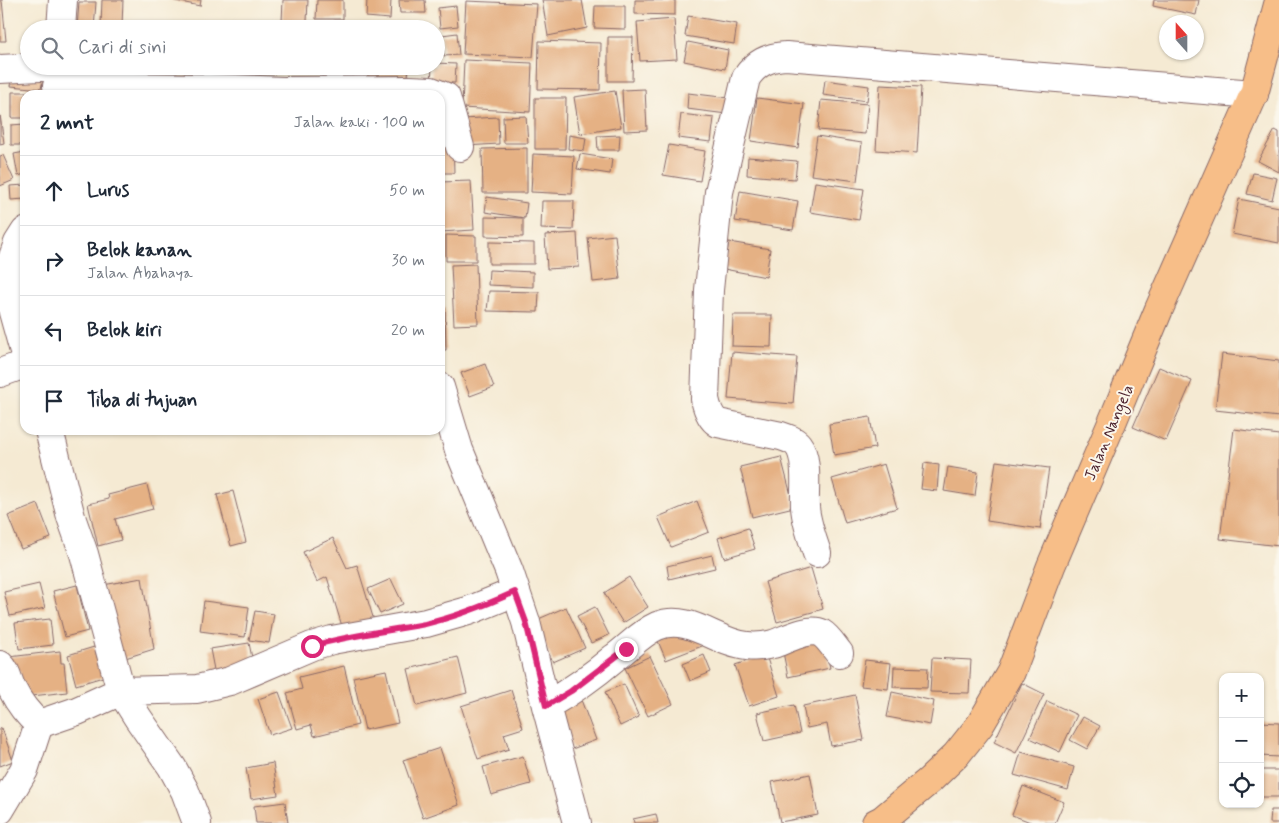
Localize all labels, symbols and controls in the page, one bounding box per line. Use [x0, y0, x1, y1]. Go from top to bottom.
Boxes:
north arrow [1159, 15, 1204, 60]
search box [20, 20, 445, 75]
icon: search [38, 34, 66, 62]
text: Cari di sini [78, 35, 166, 60]
text: 2 mnt [40, 109, 94, 137]
text: Jalan kaki · 100 m [293, 112, 425, 133]
icon: ahead [40, 177, 68, 205]
text: Lurus [87, 178, 129, 203]
text: 50 m [389, 180, 425, 201]
text: Belok kanan [87, 238, 192, 263]
icon: right [40, 247, 68, 275]
text: 30 m [392, 250, 425, 271]
text: Jalan Abahaya [87, 263, 193, 284]
icon: left [40, 317, 68, 345]
text: Belok kiri [87, 318, 162, 343]
text: 20 m [391, 320, 425, 341]
street label: Jalan Nangela [1080, 381, 1140, 484]
icon: arrive [40, 387, 68, 415]
text: Tiba di tujuan [87, 388, 198, 413]
route start [301, 635, 324, 658]
route end [615, 638, 638, 661]
map controls [1219, 673, 1264, 808]
button: + [1219, 673, 1264, 718]
button: − [1219, 718, 1264, 763]
button: locate [1219, 763, 1264, 808]

